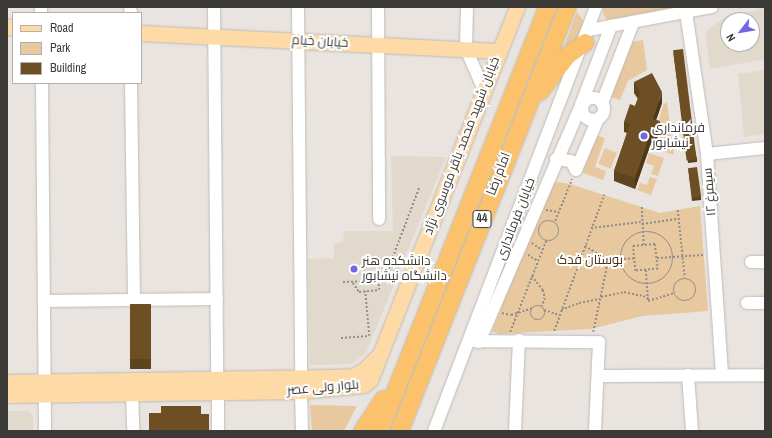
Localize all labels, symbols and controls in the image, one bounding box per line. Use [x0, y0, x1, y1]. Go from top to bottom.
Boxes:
legend [12, 12, 142, 84]
north arrow [720, 12, 760, 52]
text: Road [50, 20, 74, 36]
text: N [723, 31, 738, 44]
street label: خیابان خیام [291, 33, 349, 51]
text: Park [50, 40, 70, 56]
street label: خیابان شهید محمد باقر موسوی نژاد [421, 55, 503, 237]
text: Building [50, 60, 86, 76]
place label: فرمانداری نیشابور [652, 121, 705, 152]
marker: فرمانداری نیشابور [639, 131, 649, 141]
street label: امام رضا [484, 150, 514, 198]
street label: سیمرغ ۱۲ [700, 167, 720, 217]
street label: خیابان فرمانداری [493, 176, 539, 262]
road number: 44 [472, 209, 492, 229]
park label: بوستان فدک [557, 252, 623, 268]
place label: دانشکده هنر دانشگاه نیشابور [362, 254, 447, 285]
marker: دانشکده هنر دانشگاه نیشابور [349, 264, 359, 274]
street label: بلوار ولی عصر [286, 377, 360, 399]

